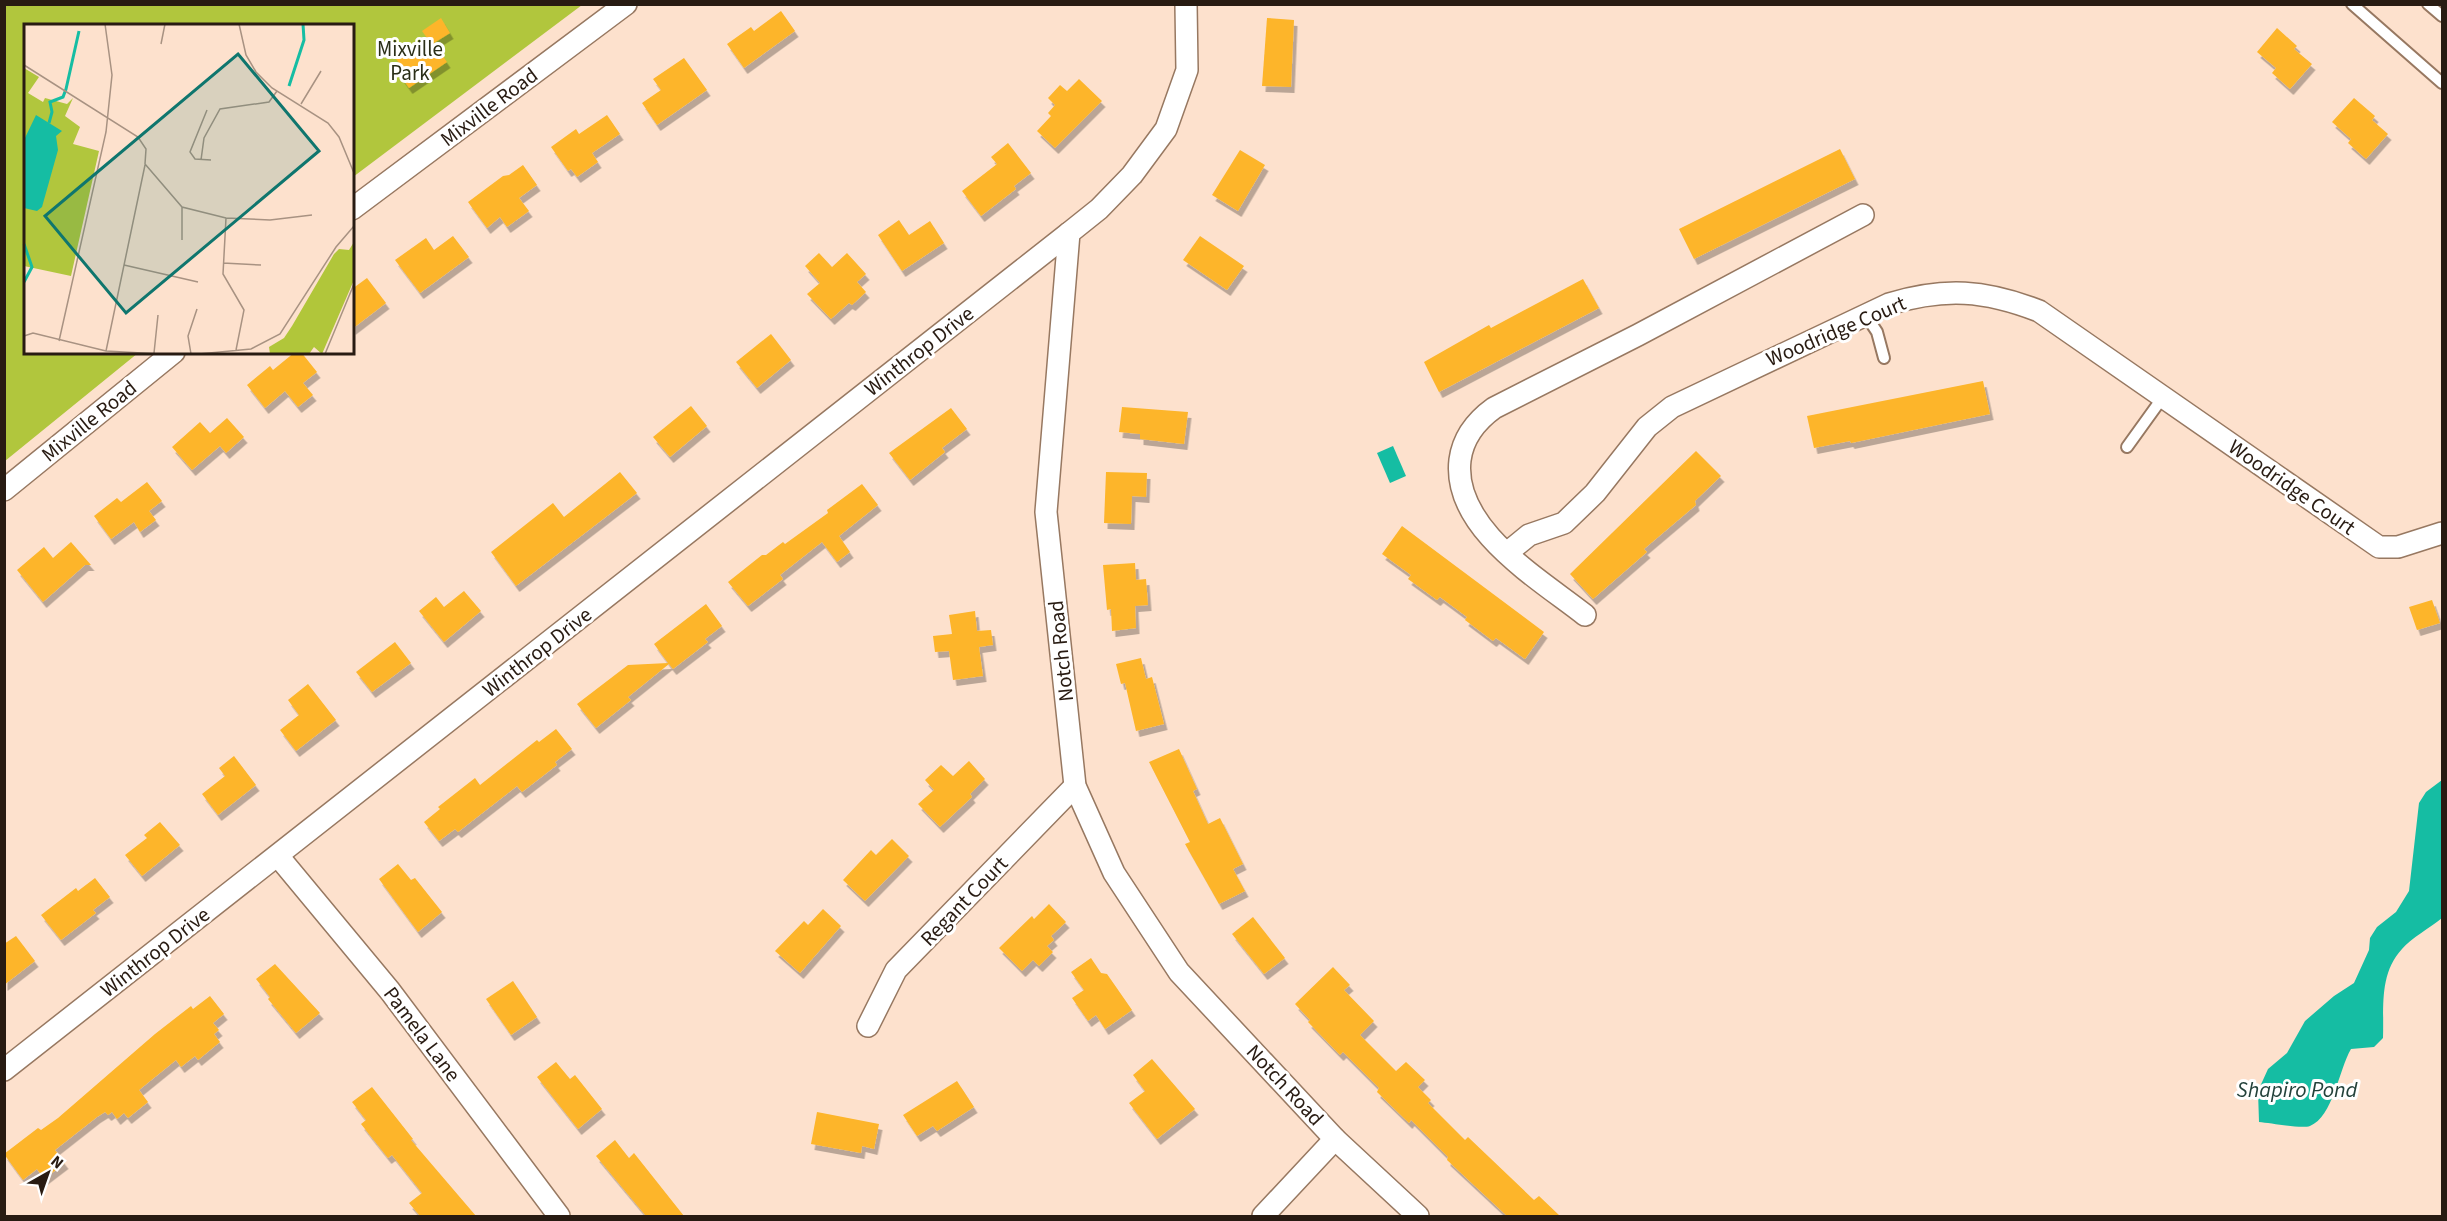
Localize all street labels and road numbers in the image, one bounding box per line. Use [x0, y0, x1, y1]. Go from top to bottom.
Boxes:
street label: Mixville Road [434, 60, 544, 154]
street label: Woodridge Court [1761, 288, 1911, 374]
street label: Winthrop Drive [858, 299, 980, 403]
street label: Mixville Road [35, 373, 143, 469]
street label: Woodridge Court [2222, 432, 2362, 542]
street label: Notch Road [1041, 599, 1081, 703]
street label: Winthrop Drive [476, 600, 598, 704]
street label: Regant Court [913, 849, 1015, 953]
street label: Winthrop Drive [94, 900, 216, 1004]
street label: Pamela Lane [376, 980, 468, 1088]
street label: Notch Road [1239, 1038, 1331, 1132]

